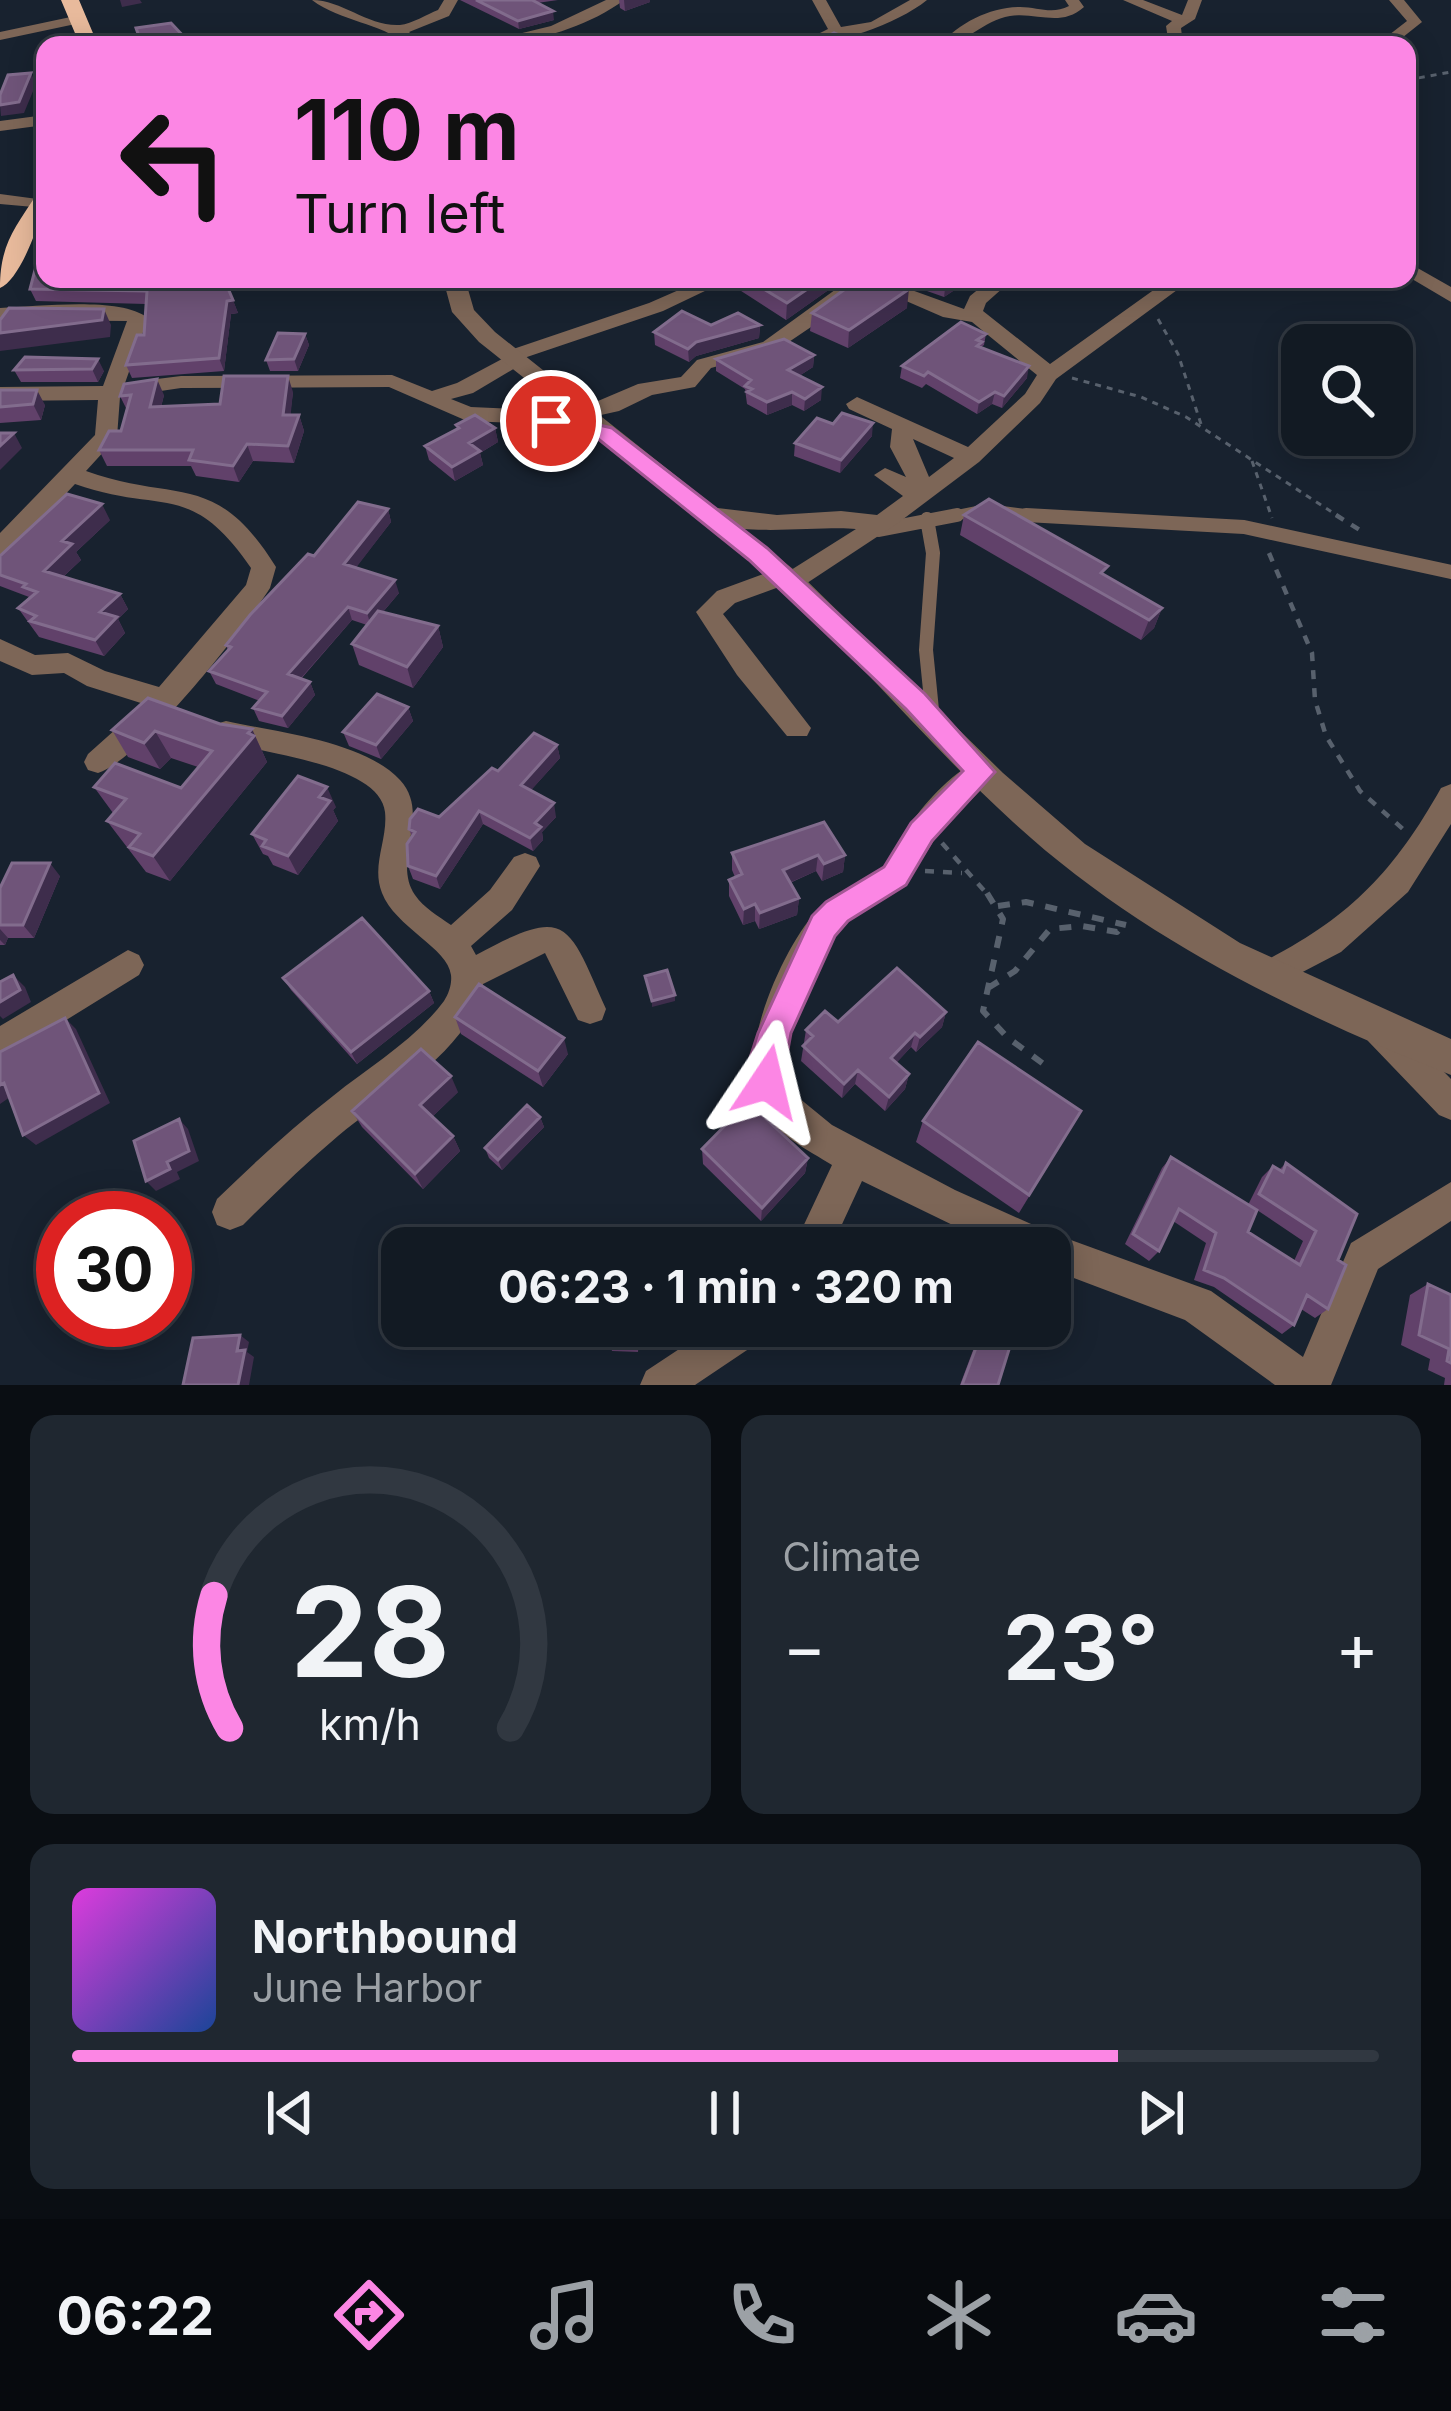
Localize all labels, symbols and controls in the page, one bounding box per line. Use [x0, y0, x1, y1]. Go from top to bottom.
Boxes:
text: 110 m [294, 79, 520, 180]
icon: left [96, 84, 252, 240]
text: Turn left [294, 181, 505, 246]
map controls [1281, 324, 1413, 456]
button: search [1281, 324, 1413, 456]
pin [500, 370, 602, 472]
icon: arrive [518, 388, 584, 454]
position arrow [704, 1019, 830, 1145]
speed limit sign: 30 [36, 1191, 192, 1347]
text: 06:23 · 1 min · 320 m [498, 1259, 954, 1314]
text: Climate [783, 1533, 921, 1580]
text: 28 [290, 1556, 450, 1707]
text: 23° [1003, 1593, 1159, 1702]
text: − [783, 1607, 826, 1687]
text: + [1335, 1607, 1379, 1687]
text: km/h [319, 1697, 421, 1749]
text: Northbound [252, 1909, 518, 1964]
text: June Harbor [252, 1964, 482, 2011]
icon: previous [257, 2080, 323, 2146]
icon: pause [692, 2080, 758, 2146]
icon: next [1128, 2080, 1194, 2146]
icon: directions [327, 2273, 411, 2357]
icon: music [523, 2273, 607, 2357]
icon: phone [720, 2273, 804, 2357]
icon: climate [917, 2273, 1001, 2357]
icon: car [1114, 2273, 1198, 2357]
icon: filters [1311, 2273, 1395, 2357]
text: 06:22 [56, 2283, 214, 2348]

